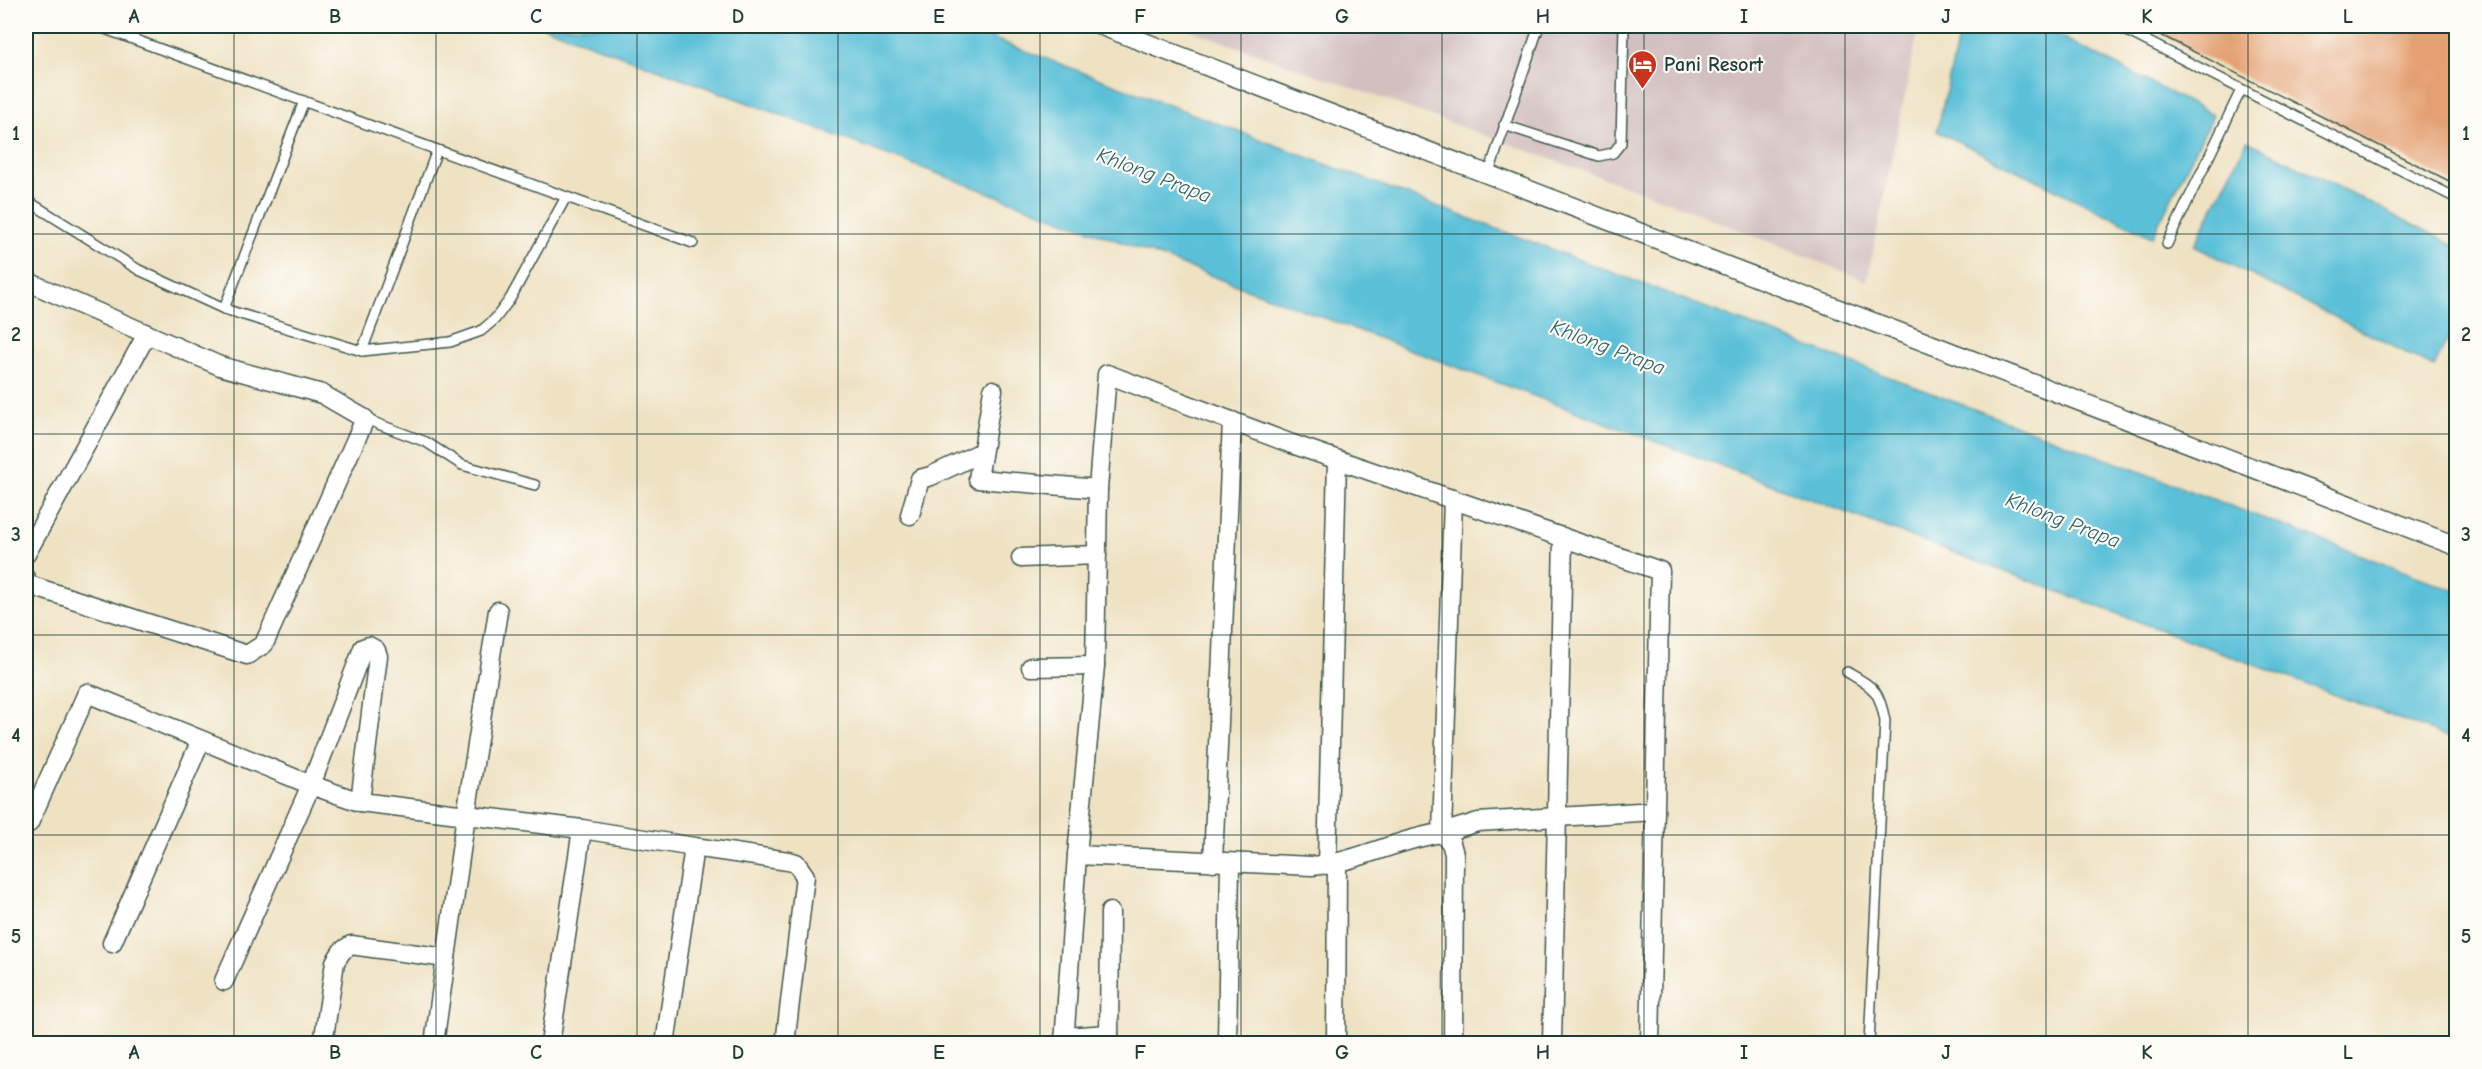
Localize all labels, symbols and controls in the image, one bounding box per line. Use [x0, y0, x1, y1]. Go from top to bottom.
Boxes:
text: A [128, 5, 140, 28]
text: B [329, 5, 341, 28]
text: C [530, 5, 542, 28]
text: D [732, 5, 744, 28]
text: E [933, 5, 945, 28]
text: F [1134, 5, 1146, 28]
text: G [1335, 5, 1349, 28]
text: H [1536, 5, 1550, 28]
text: I [1740, 5, 1748, 28]
text: J [1941, 5, 1951, 28]
text: K [2141, 5, 2153, 28]
text: L [2343, 5, 2353, 28]
hotel icon: Pani Resort [1627, 48, 1659, 90]
place label: Pani Resort [1664, 53, 1763, 76]
text: 1 [12, 122, 20, 145]
text: 1 [2462, 122, 2470, 145]
water label: Khlong Prapa [1093, 142, 1215, 208]
water label: Khlong Prapa [1547, 314, 1669, 380]
text: 2 [11, 323, 21, 346]
text: 2 [2461, 323, 2471, 346]
water label: Khlong Prapa [2002, 487, 2124, 553]
text: 3 [11, 523, 21, 546]
text: 3 [2461, 523, 2471, 546]
text: 4 [11, 724, 21, 747]
text: 4 [2461, 724, 2471, 747]
text: 5 [11, 925, 21, 948]
text: 5 [2461, 925, 2471, 948]
text: A [128, 1041, 140, 1064]
text: B [329, 1041, 341, 1064]
text: C [530, 1041, 542, 1064]
text: D [732, 1041, 744, 1064]
text: E [933, 1041, 945, 1064]
text: F [1134, 1041, 1146, 1064]
text: G [1335, 1041, 1349, 1064]
text: H [1536, 1041, 1550, 1064]
text: I [1740, 1041, 1748, 1064]
text: J [1941, 1041, 1951, 1064]
text: K [2141, 1041, 2153, 1064]
text: L [2343, 1041, 2353, 1064]

